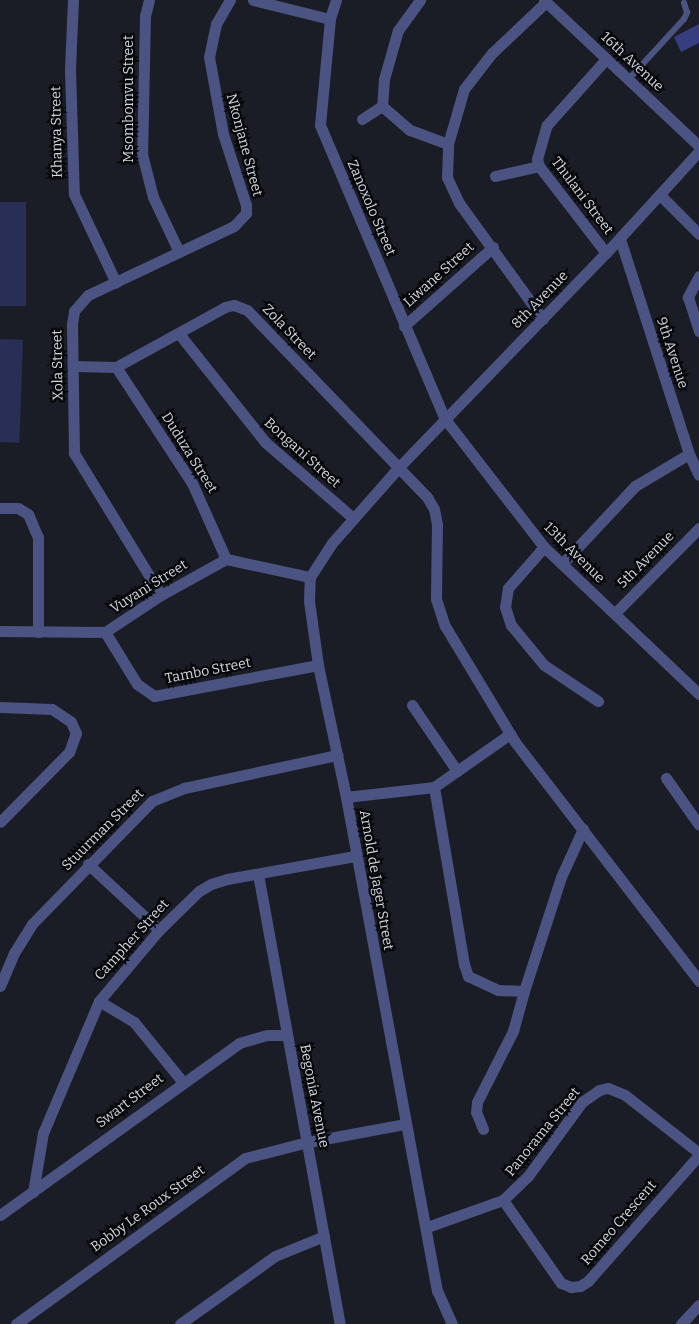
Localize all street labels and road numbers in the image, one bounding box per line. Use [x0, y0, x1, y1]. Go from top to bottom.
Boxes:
street label: 16th Avenue [597, 29, 667, 95]
street label: Msombomvu Street [121, 35, 137, 163]
street label: Khanya Street [48, 86, 66, 178]
street label: Nkonjane Street [222, 92, 266, 198]
street label: Thulani Street [548, 154, 616, 238]
street label: Zanoxolo Street [343, 158, 399, 258]
street label: Liwane Street [400, 239, 478, 311]
street label: 8th Avenue [508, 268, 572, 332]
street label: Zola Street [259, 301, 319, 363]
street label: 9th Avenue [653, 315, 691, 391]
street label: Xola Street [49, 329, 67, 401]
street label: Duduza Street [157, 409, 221, 497]
street label: Bongani Street [261, 414, 343, 492]
street label: 13th Avenue [540, 519, 608, 587]
street label: 5th Avenue [614, 528, 678, 592]
street label: Vuyani Street [107, 557, 191, 617]
street label: Tambo Street [164, 654, 252, 688]
street label: Stuurman Street [59, 786, 147, 874]
street label: Arnold de Jager Street [355, 808, 397, 952]
street label: Campher Street [91, 896, 173, 984]
street label: Begonia Avenue [296, 1043, 332, 1149]
street label: Swart Street [93, 1070, 167, 1132]
street label: Panorama Street [502, 1084, 584, 1180]
street label: Bobby Le Roux Street [88, 1162, 208, 1256]
street label: Romeo Crescent [578, 1177, 660, 1269]

